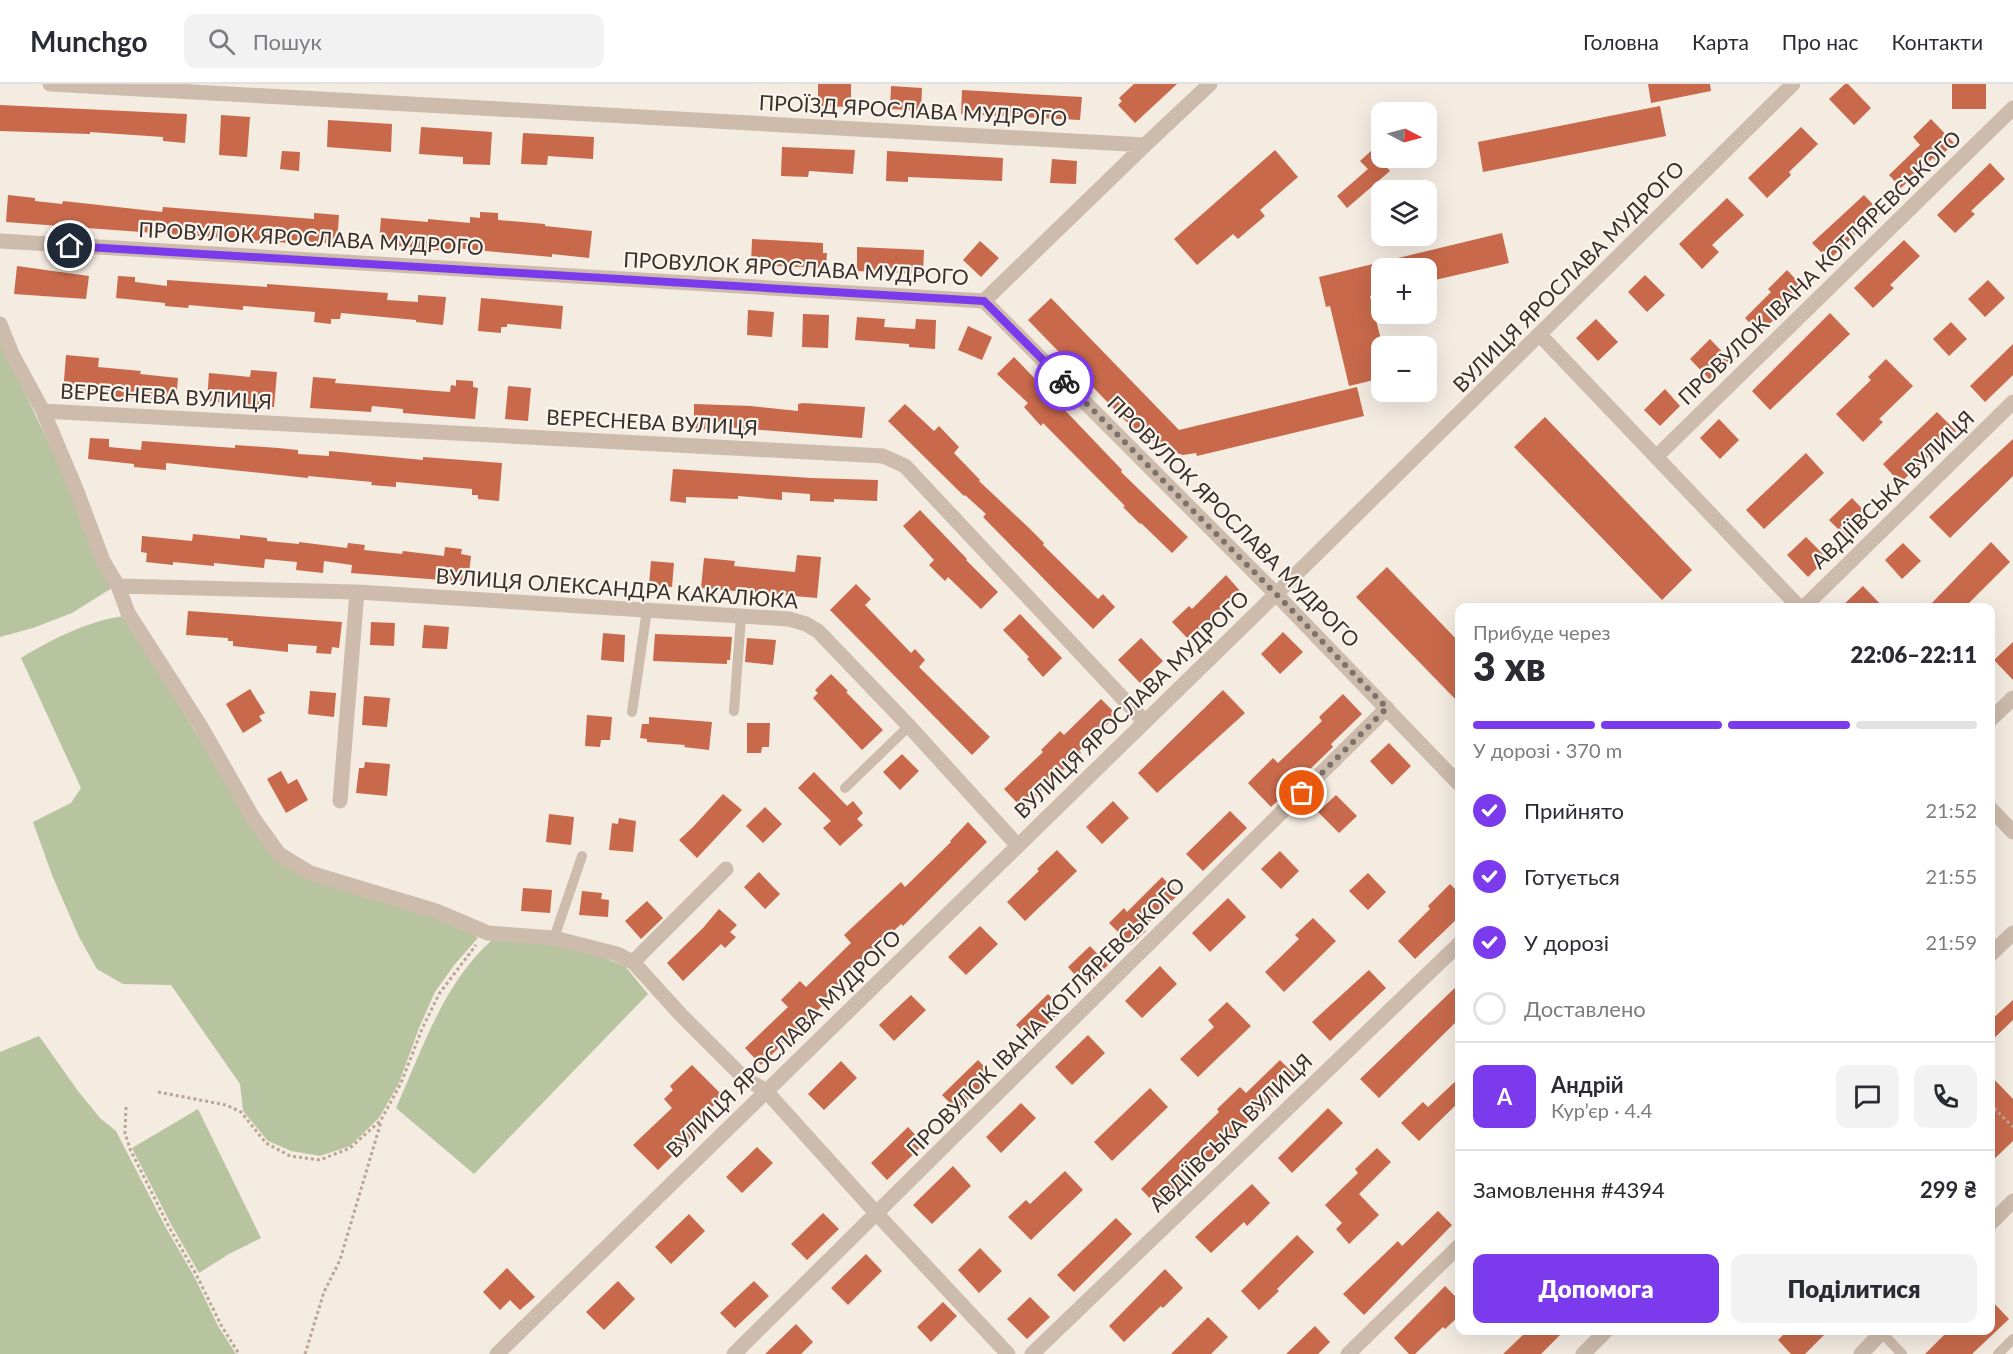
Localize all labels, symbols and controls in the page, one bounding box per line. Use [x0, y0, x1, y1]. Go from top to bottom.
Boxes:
search box [184, 14, 604, 68]
text: Munchgo [30, 24, 148, 58]
icon: search [205, 25, 238, 58]
text: Пошук [253, 28, 322, 55]
text: Головна [1583, 29, 1659, 54]
text: Карта [1692, 29, 1749, 54]
text: Про нас [1782, 29, 1858, 54]
text: Контакти [1891, 29, 1983, 54]
street label: ПРОЇЗД ЯРОСЛАВА МУДРОГО [758, 89, 1068, 130]
north arrow [1371, 102, 1437, 168]
map controls [1371, 102, 1437, 402]
street label: ПРОВУЛОК ІВАНА КОТЛЯРЕВСЬКОГО [1672, 125, 1966, 409]
street label: ВУЛИЦЯ ЯРОСЛАВА МУДРОГО [1447, 155, 1689, 397]
button: layers [1371, 180, 1437, 246]
street label: ПРОВУЛОК ЯРОСЛАВА МУДРОГО [138, 216, 484, 259]
pin [44, 220, 95, 271]
icon: home [53, 229, 86, 262]
street label: ПРОВУЛОК ЯРОСЛАВА МУДРОГО [623, 246, 969, 289]
button: + [1371, 258, 1437, 324]
button: − [1371, 336, 1437, 402]
courier [1034, 351, 1094, 411]
icon: bike [1048, 365, 1081, 398]
street label: ВЕРЕСНЕВА ВУЛИЦЯ [60, 377, 273, 414]
street label: ПРОВУЛОК ЯРОСЛАВА МУДРОГО [1103, 390, 1365, 652]
street label: ВЕРЕСНЕВА ВУЛИЦЯ [546, 403, 759, 440]
street label: АВДІЇВСЬКА ВУЛИЦЯ [1805, 405, 1979, 573]
street label: ВУЛИЦЯ ОЛЕКСАНДРА КАКАЛЮКА [435, 562, 800, 613]
street label: ВУЛИЦЯ ЯРОСЛАВА МУДРОГО [1008, 585, 1253, 823]
text: Прибуде через [1473, 620, 1610, 644]
text: 22:06–22:11 [1851, 641, 1977, 668]
text: 3 хв [1473, 643, 1546, 689]
text: У дорозі · 370 m [1473, 738, 1622, 762]
pin [1276, 767, 1327, 818]
icon: bag [1285, 776, 1318, 809]
icon: check [1473, 794, 1506, 827]
text: Прийнято [1524, 797, 1624, 824]
text: 21:52 [1926, 798, 1977, 822]
icon: check [1473, 860, 1506, 893]
text: Готується [1524, 863, 1620, 890]
text: 21:55 [1926, 864, 1977, 888]
street label: ПРОВУЛОК ІВАНА КОТЛЯРЕВСЬКОГО [901, 872, 1189, 1160]
street label: ВУЛИЦЯ ЯРОСЛАВА МУДРОГО [660, 924, 905, 1162]
icon: check [1473, 926, 1506, 959]
text: У дорозі [1524, 929, 1609, 956]
text: 21:59 [1926, 930, 1977, 954]
text: Доставлено [1524, 995, 1646, 1022]
street label: АВДІЇВСЬКА ВУЛИЦЯ [1143, 1048, 1317, 1216]
button: chat [1836, 1065, 1899, 1128]
button: phone [1914, 1065, 1977, 1128]
text: Андрій [1551, 1071, 1624, 1098]
text: А [1497, 1083, 1512, 1110]
text: Кур’єр · 4.4 [1551, 1098, 1652, 1122]
text: Замовлення #4394 [1473, 1176, 1665, 1203]
text: 299 ₴ [1920, 1176, 1977, 1203]
button: Допомога [1473, 1254, 1719, 1323]
button: Поділитися [1731, 1254, 1977, 1323]

